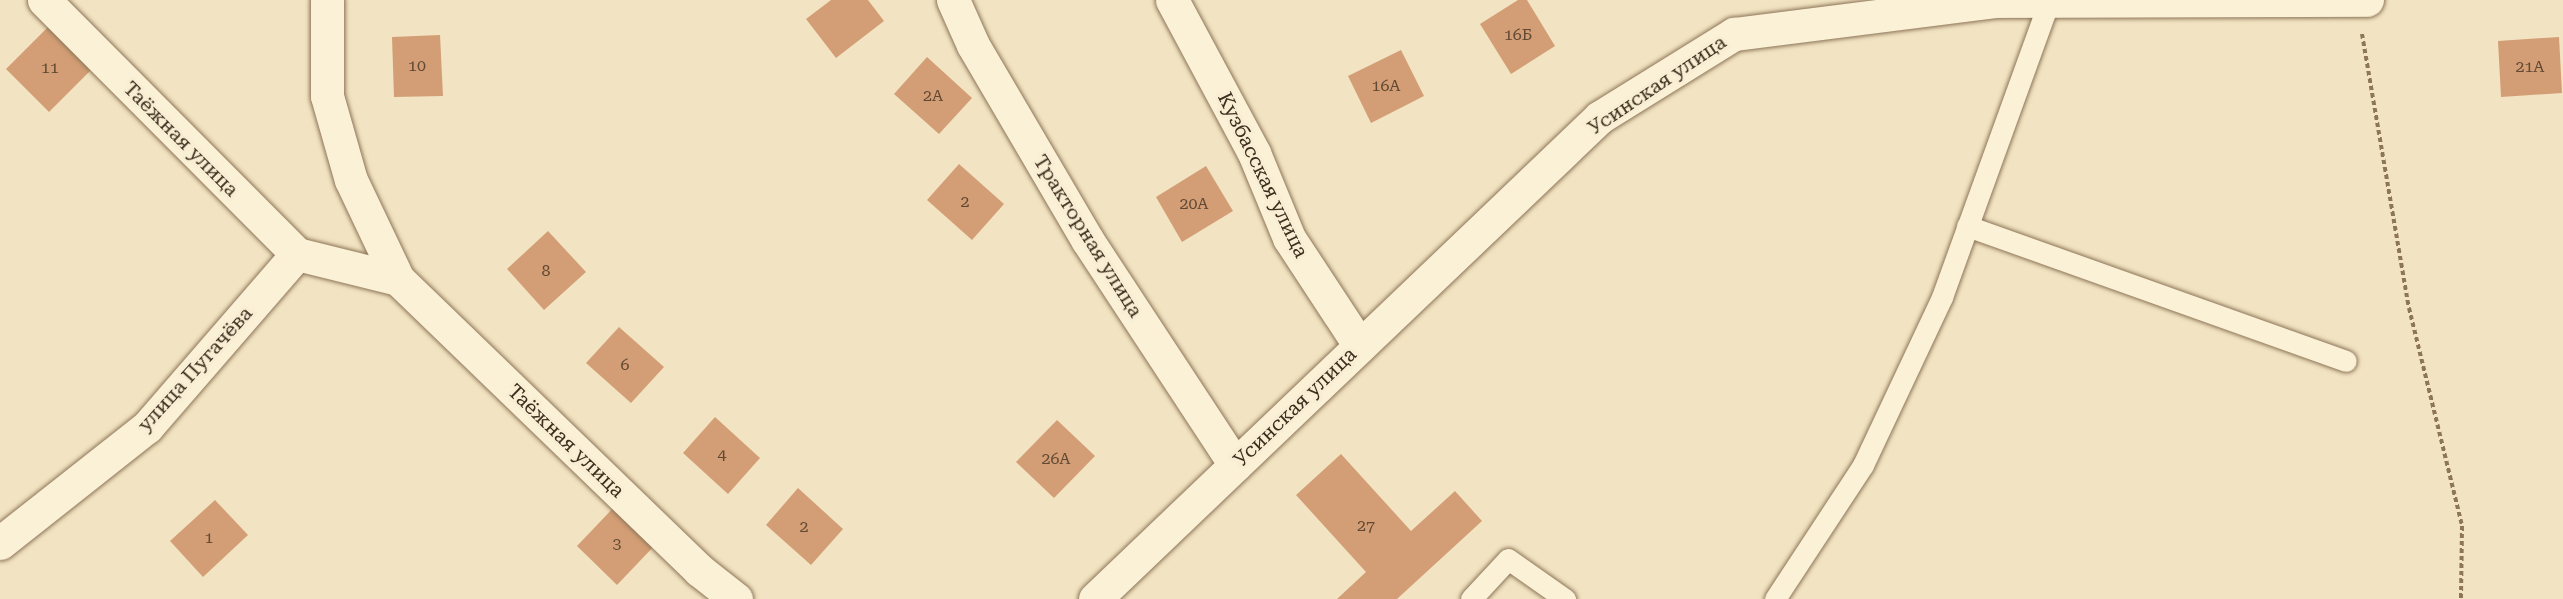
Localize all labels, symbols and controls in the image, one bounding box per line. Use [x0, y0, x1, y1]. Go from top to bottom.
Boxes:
house number: 16Б [1504, 25, 1532, 45]
street label: Усинская улица [1583, 30, 1731, 140]
house number: 10 [408, 56, 426, 76]
house number: 21А [2515, 57, 2545, 77]
house number: 11 [41, 58, 59, 78]
street label: Таёжная улица [118, 76, 244, 202]
house number: 16А [1371, 76, 1401, 96]
house number: 2А [923, 86, 943, 106]
street label: Кузбасская улица [1213, 88, 1313, 262]
street label: Тракторная улица [1028, 150, 1148, 322]
house number: 2 [961, 192, 969, 212]
house number: 20А [1179, 194, 1209, 214]
house number: 8 [542, 261, 550, 281]
street label: улица Пугачёва [133, 302, 257, 436]
street label: Усинская улица [1229, 342, 1361, 472]
house number: 6 [621, 355, 629, 375]
street label: Таёжная улица [503, 379, 629, 503]
house number: 4 [718, 445, 726, 465]
house number: 26А [1041, 449, 1071, 469]
house number: 27 [1357, 516, 1375, 536]
house number: 2 [800, 517, 808, 537]
house number: 1 [205, 528, 213, 548]
house number: 3 [613, 534, 621, 554]

